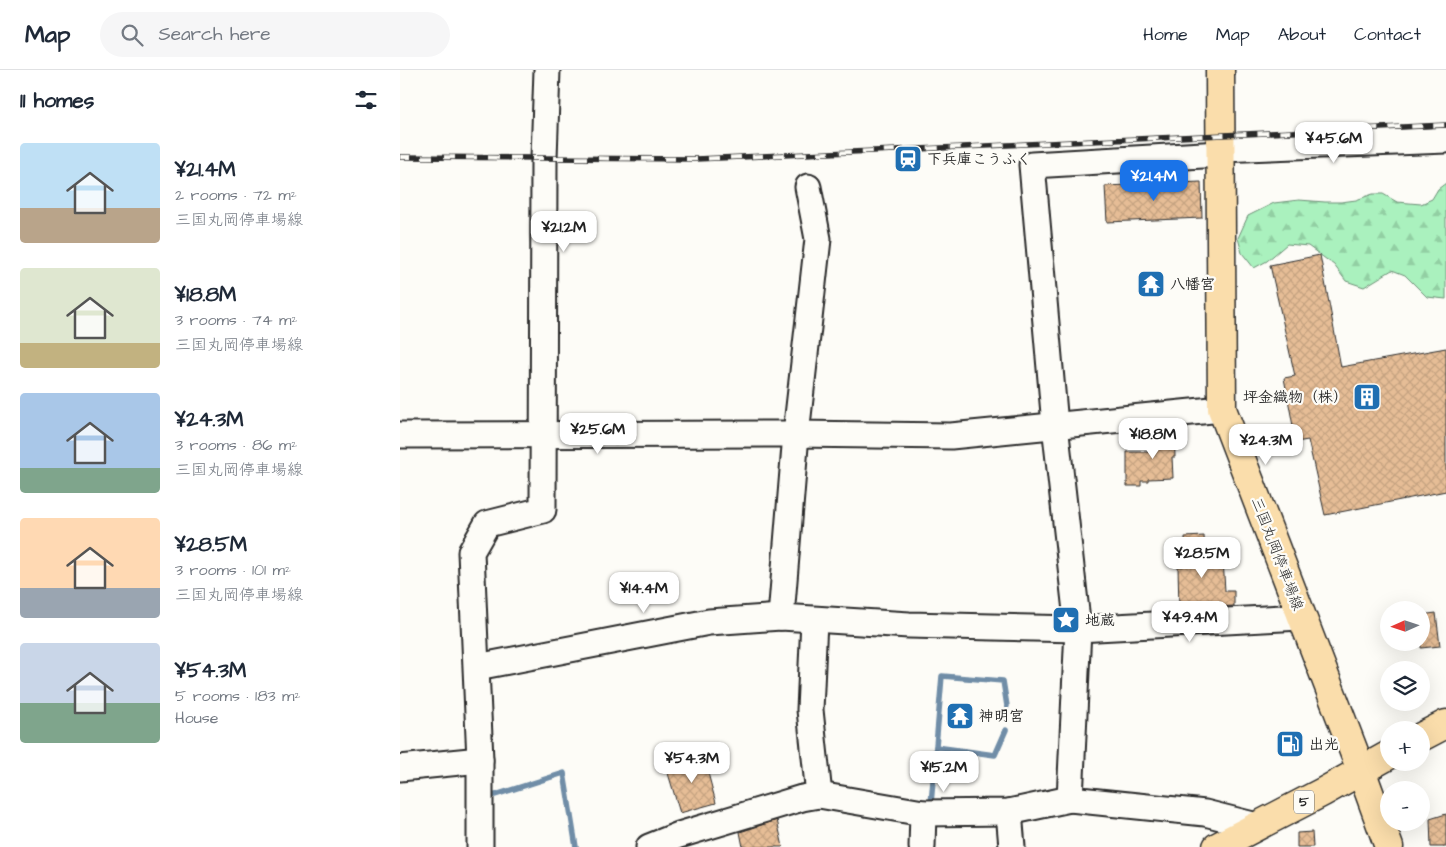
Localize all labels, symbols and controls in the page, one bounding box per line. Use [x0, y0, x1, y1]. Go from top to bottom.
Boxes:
search box [100, 12, 450, 57]
text: Map [25, 18, 70, 52]
icon: search [118, 21, 146, 49]
text: Search here [158, 21, 271, 48]
text: Home [1143, 22, 1188, 47]
text: Map [1216, 22, 1250, 47]
text: About [1278, 22, 1326, 47]
text: Contact [1354, 22, 1421, 47]
text: 11 homes [20, 86, 94, 115]
icon: filters [352, 86, 380, 114]
pin: ¥45.6M [1293, 122, 1375, 164]
text: ¥45.6M [1306, 127, 1362, 149]
station icon: 下兵庫こうふく [893, 144, 923, 174]
place label: 下兵庫こうふく [927, 149, 1031, 170]
text: ¥21.4M [175, 155, 236, 184]
pin: ¥21.4M [1113, 160, 1195, 202]
icon: home [60, 163, 120, 223]
text: ¥21.4M [1131, 165, 1177, 187]
text: 2 rooms · 72 m² [175, 184, 297, 206]
text: 三国丸岡停車場線 [175, 209, 303, 231]
pin: ¥21.2M [523, 210, 605, 253]
text: ¥21.2M [542, 216, 586, 238]
temple icon: 八幡宮 [1136, 269, 1166, 299]
place label: 八幡宮 [1170, 274, 1215, 295]
text: ¥18.8M [175, 280, 236, 309]
icon: home [60, 288, 120, 348]
text: 3 rooms · 74 m² [175, 309, 298, 331]
text: 三国丸岡停車場線 [175, 334, 303, 356]
building icon: 坪金織物（株） [1352, 382, 1382, 412]
place label: 坪金織物（株） [1243, 387, 1348, 408]
text: ¥24.3M [175, 405, 244, 434]
pin: ¥25.6M [557, 412, 639, 455]
icon: home [60, 413, 120, 473]
text: ¥25.6M [571, 418, 625, 440]
pin: ¥18.8M [1112, 418, 1194, 460]
text: ¥18.8M [1130, 423, 1176, 445]
pin: ¥24.3M [1225, 424, 1307, 466]
text: ¥24.3M [1240, 429, 1292, 451]
text: 3 rooms · 86 m² [175, 434, 297, 456]
text: 三国丸岡停車場線 [175, 459, 303, 481]
street label: 三国丸岡停車場線 [1246, 494, 1308, 614]
text: ¥28.5M [175, 530, 247, 559]
pin: ¥28.5M [1161, 536, 1243, 579]
icon: home [60, 538, 120, 598]
text: ¥28.5M [1175, 542, 1229, 564]
text: 3 rooms · 101 m² [175, 559, 291, 581]
pin: ¥14.4M [603, 572, 685, 614]
text: ¥14.4M [620, 577, 668, 599]
text: 三国丸岡停車場線 [175, 584, 303, 606]
pin: ¥49.4M [1149, 600, 1231, 643]
north arrow [1380, 601, 1430, 651]
map controls [1380, 601, 1430, 831]
place icon: 地蔵 [1051, 605, 1081, 635]
text: ¥49.4M [1163, 606, 1217, 628]
place label: 地蔵 [1085, 610, 1115, 631]
text: ¥54.3M [175, 656, 246, 685]
button: layers [1380, 661, 1430, 711]
icon: home [60, 663, 120, 723]
text: 5 rooms · 183 m² [175, 685, 301, 707]
temple icon: 神明宮 [945, 701, 975, 731]
place label: 神明宮 [979, 706, 1024, 727]
text: House [175, 707, 219, 729]
button: + [1380, 721, 1430, 771]
fuel station icon: 出光 [1275, 729, 1305, 759]
place label: 出光 [1309, 734, 1339, 755]
pin: ¥54.3M [651, 742, 733, 784]
text: ¥54.3M [665, 747, 719, 769]
pin: ¥15.2M [903, 750, 985, 793]
text: ¥15.2M [921, 756, 967, 778]
button: − [1380, 781, 1430, 831]
road number: 5 [1294, 790, 1314, 814]

